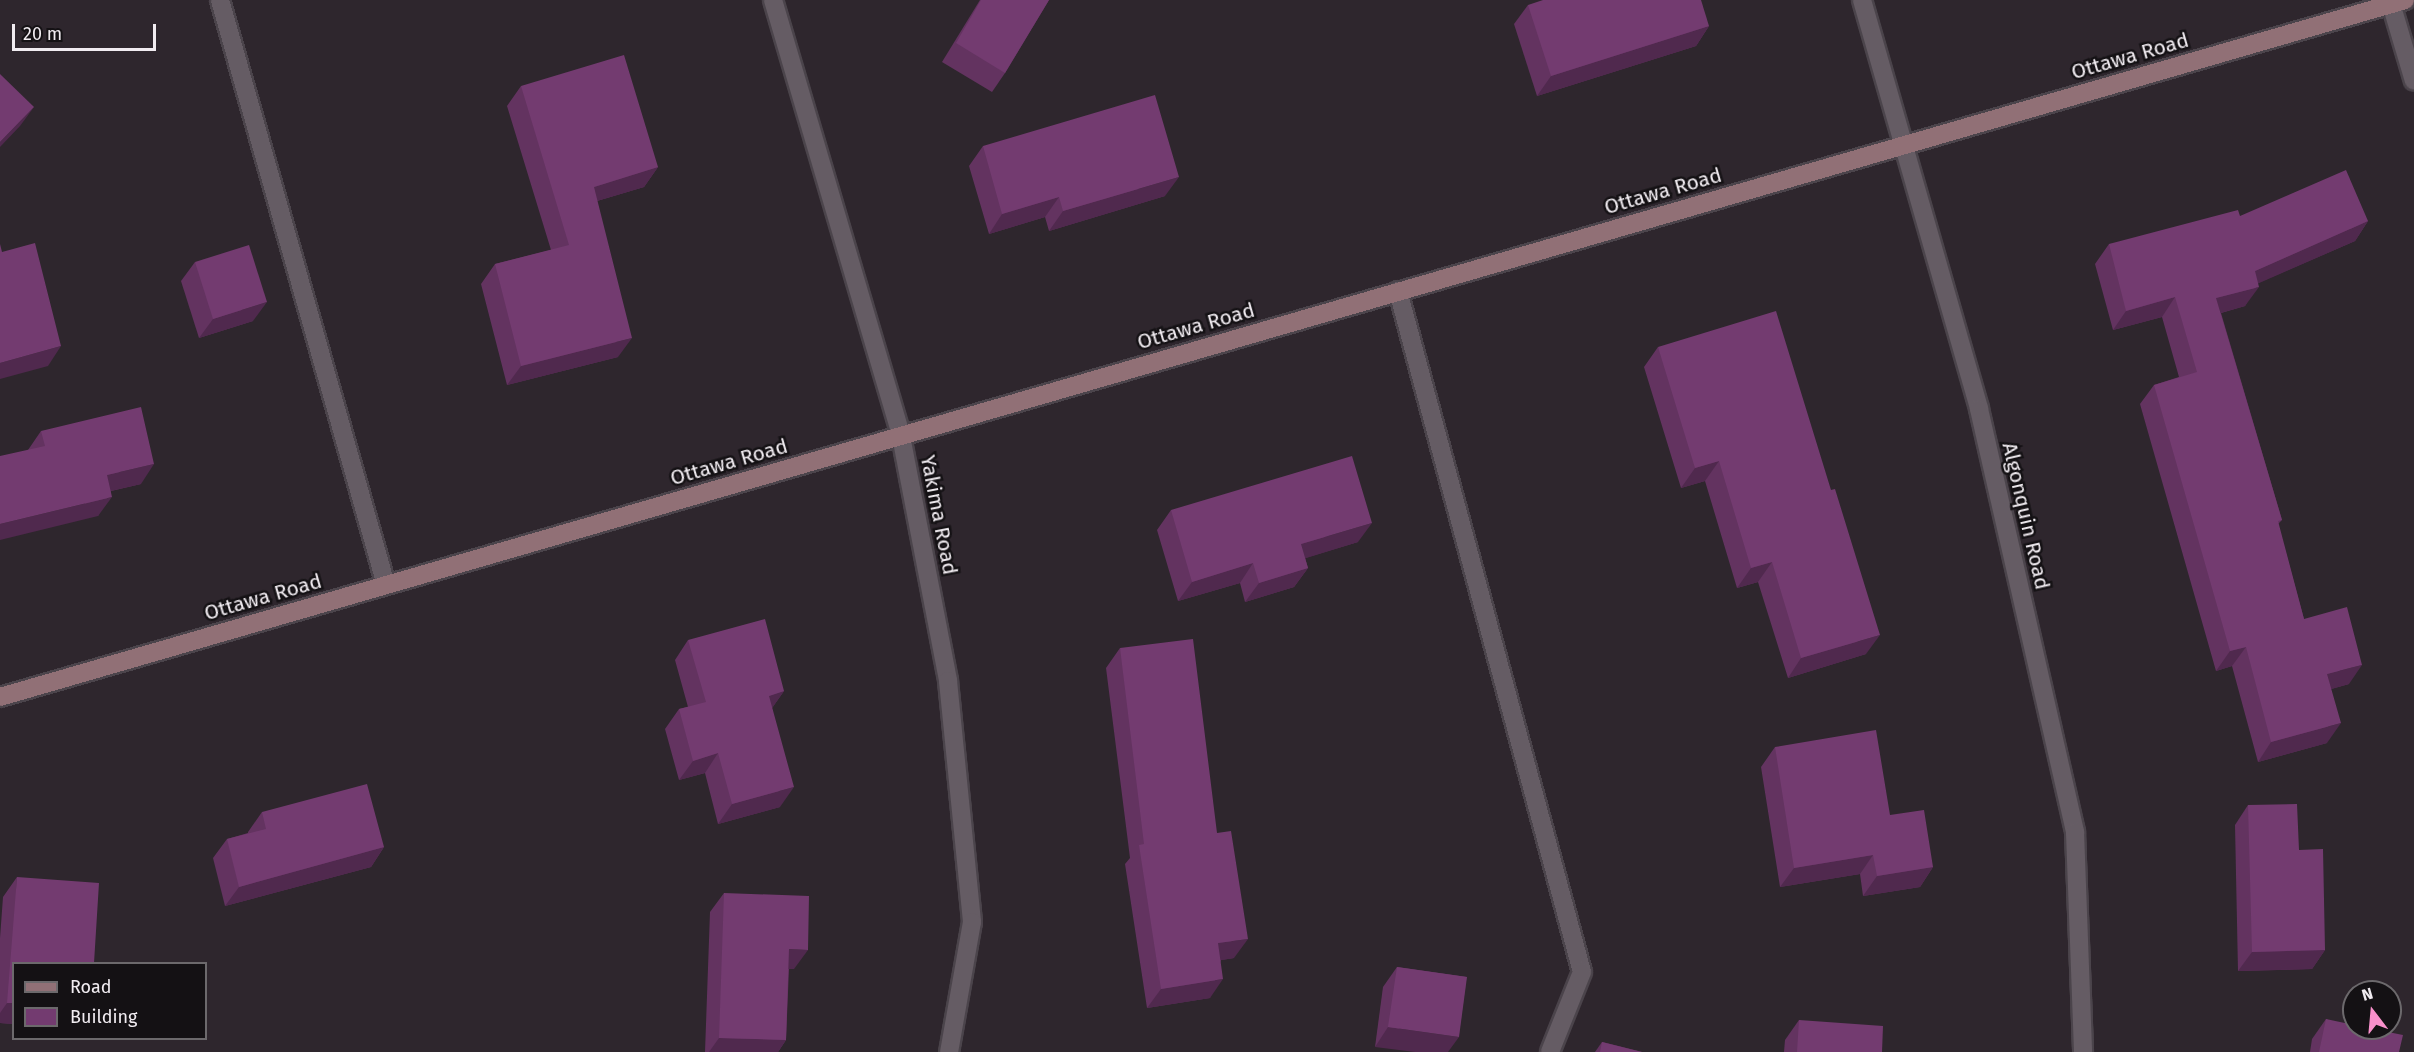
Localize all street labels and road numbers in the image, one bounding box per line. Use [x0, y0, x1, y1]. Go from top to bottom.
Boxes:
street label: Ottawa Road [2068, 27, 2192, 85]
street label: Ottawa Road [1601, 162, 1725, 220]
street label: Ottawa Road [1134, 297, 1258, 355]
street label: Ottawa Road [667, 433, 791, 491]
street label: Algonquin Road [1997, 440, 2055, 592]
street label: Yakima Road [915, 453, 963, 577]
street label: Ottawa Road [201, 568, 325, 626]

